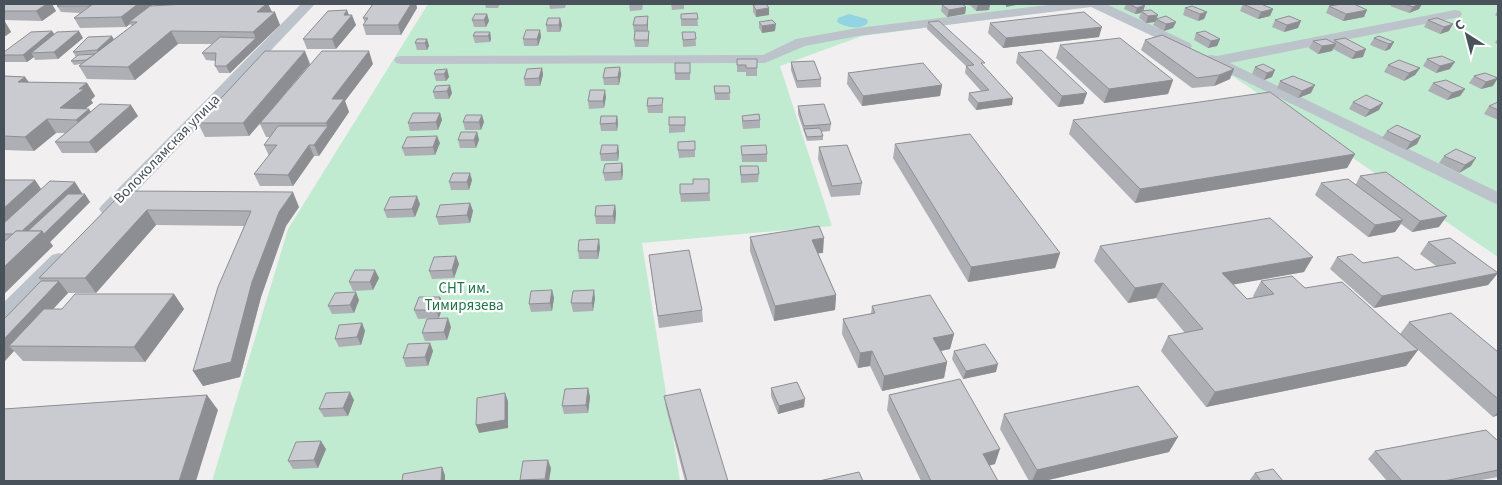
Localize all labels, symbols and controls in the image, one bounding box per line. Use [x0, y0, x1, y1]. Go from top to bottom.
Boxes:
north arrow [1442, 10, 1492, 60]
text: С [1451, 15, 1469, 36]
street label: Волоколамская улица [109, 90, 225, 208]
park label: СНТ им. Тимирязева [424, 278, 504, 316]

